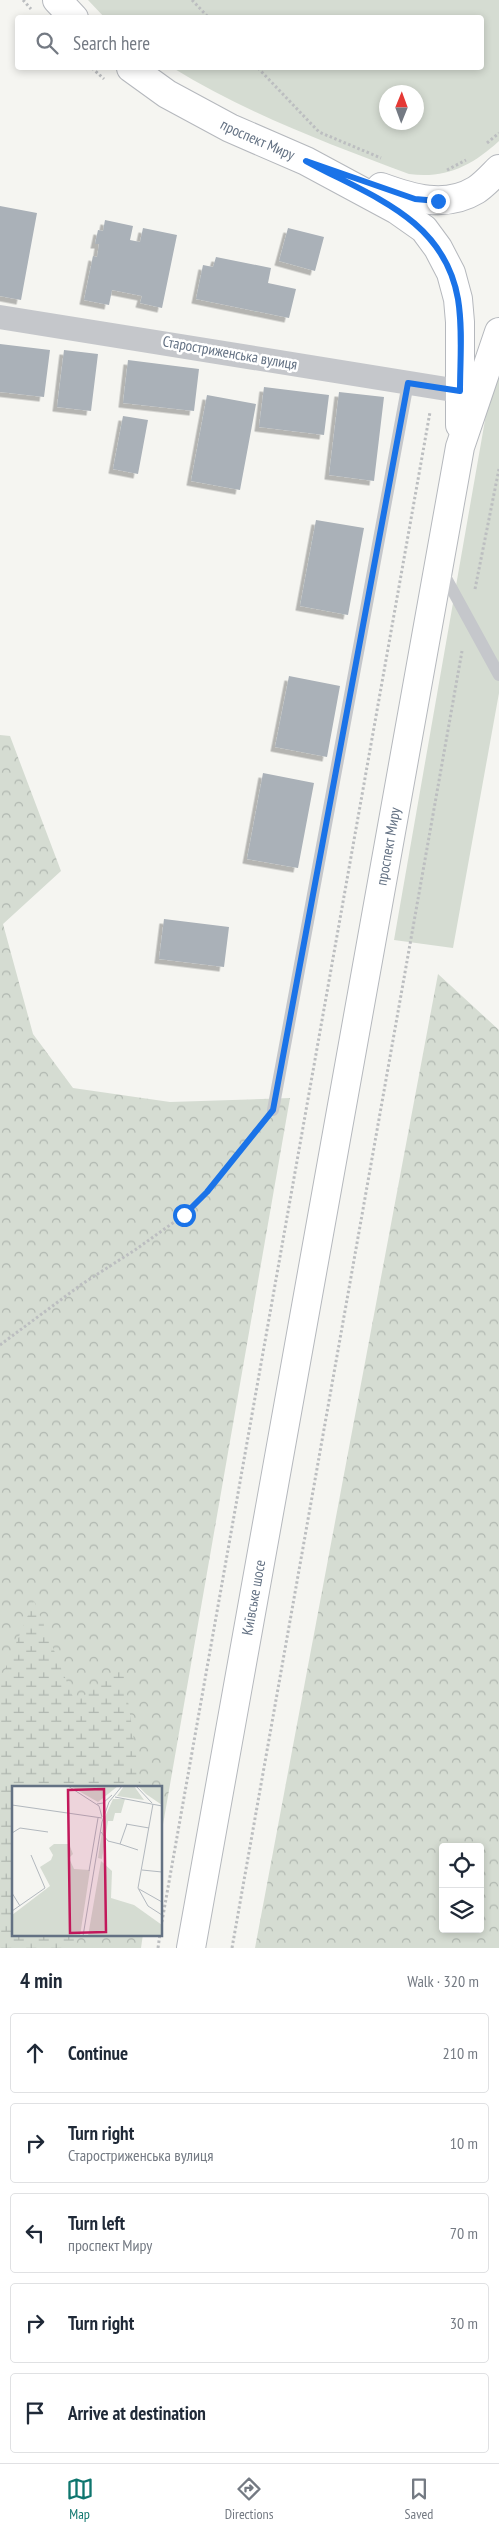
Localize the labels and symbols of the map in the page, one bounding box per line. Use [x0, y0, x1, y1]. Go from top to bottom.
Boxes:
north arrow [379, 85, 424, 130]
street label: проспект Миру [217, 115, 298, 164]
route end [427, 190, 450, 213]
street label: Старостриженська вулиця [161, 331, 299, 374]
street label: проспект Миру [372, 806, 404, 887]
route start [173, 1204, 196, 1227]
street label: Київське шосе [237, 1558, 269, 1637]
inset map [12, 1786, 162, 1936]

